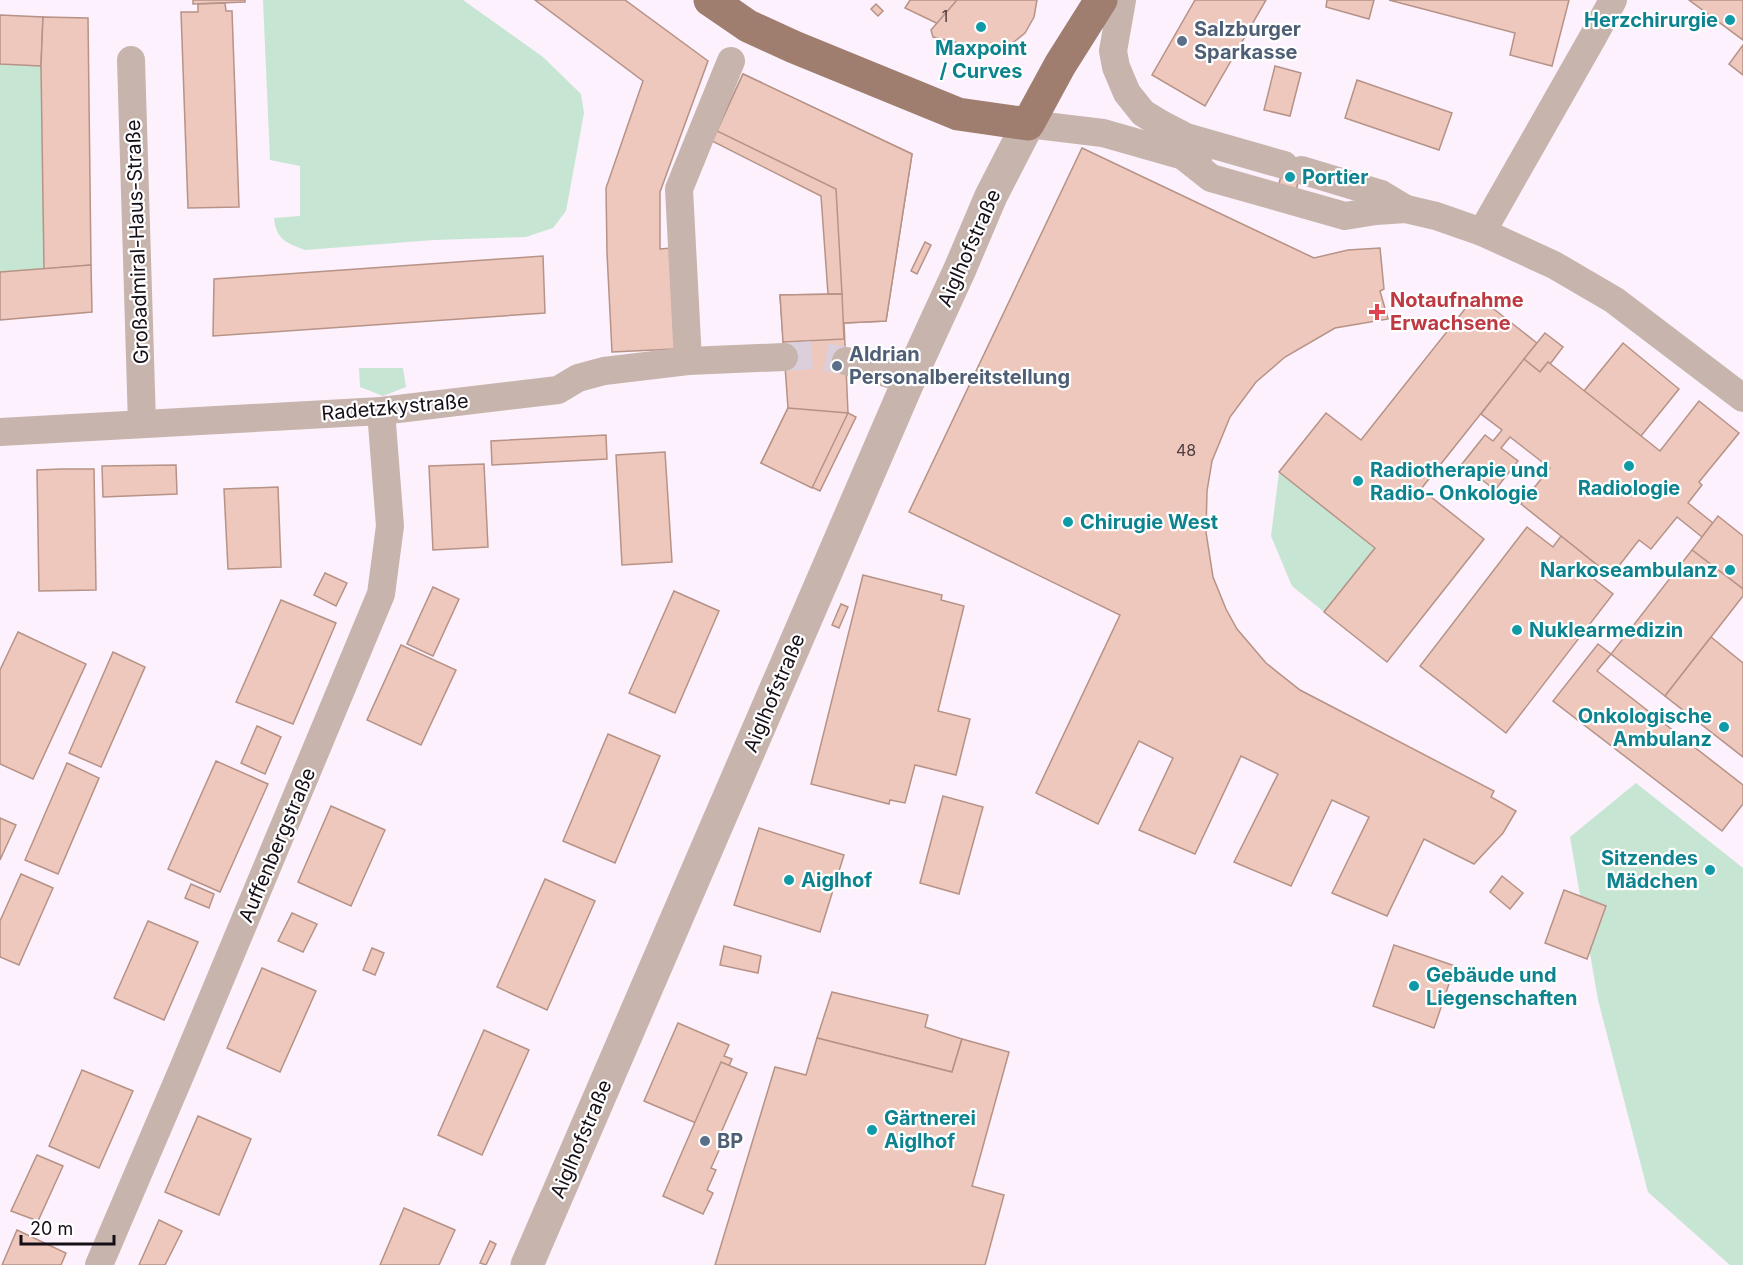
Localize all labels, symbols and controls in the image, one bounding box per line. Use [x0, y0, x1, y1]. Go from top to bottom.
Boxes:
house number: 1 [942, 6, 948, 26]
place label: Herzchirurgie [1584, 8, 1718, 32]
marker: Herzchirurgie [1723, 13, 1737, 27]
place label: Salzburger Sparkasse [1194, 17, 1301, 64]
marker: Maxpoint / Curves [974, 20, 988, 34]
marker: Salzburger Sparkasse [1175, 34, 1189, 48]
place label: Maxpoint / Curves [935, 36, 1027, 83]
street label: Großadmiral-Haus-Straße [121, 119, 153, 365]
place label: Portier [1302, 165, 1368, 189]
marker: Portier [1283, 170, 1297, 184]
street label: Aiglhofstraße [932, 185, 1006, 311]
place label: Notaufnahme Erwachsene [1390, 288, 1524, 335]
marker: Notaufnahme Erwachsene [1368, 303, 1386, 321]
place label: Aldrian Personalbereitstellung [849, 342, 1070, 389]
marker: Aldrian Personalbereitstellung [830, 359, 844, 373]
street label: Radetzkystraße [320, 389, 470, 425]
house number: 48 [1176, 440, 1196, 460]
place label: Radiotherapie und Radio- Onkologie [1370, 458, 1548, 505]
marker: Radiologie [1622, 459, 1636, 473]
marker: Radiotherapie und Radio- Onkologie [1351, 474, 1365, 488]
place label: Radiologie [1578, 476, 1680, 500]
place label: Chirugie West [1080, 510, 1218, 534]
marker: Chirugie West [1061, 515, 1075, 529]
place label: Narkoseambulanz [1540, 558, 1718, 582]
marker: Narkoseambulanz [1723, 563, 1737, 577]
place label: Nuklearmedizin [1529, 618, 1683, 642]
marker: Nuklearmedizin [1510, 623, 1524, 637]
street label: Aiglhofstraße [738, 630, 810, 756]
place label: Onkologische Ambulanz [1578, 704, 1712, 751]
marker: Onkologische Ambulanz [1717, 720, 1731, 734]
street label: Auffenbergstraße [234, 764, 320, 926]
place label: Sitzendes Mädchen [1601, 846, 1698, 893]
marker: Sitzendes Mädchen [1703, 863, 1717, 877]
place label: Aiglhof [801, 868, 872, 892]
marker: Aiglhof [782, 873, 796, 887]
place label: Gebäude und Liegenschaften [1426, 963, 1577, 1010]
marker: Gebäude und Liegenschaften [1407, 979, 1421, 993]
street label: Aiglhofstraße [545, 1076, 617, 1202]
place label: Gärtnerei Aiglhof [884, 1106, 976, 1153]
marker: Gärtnerei Aiglhof [865, 1123, 879, 1137]
place label: BP [717, 1129, 743, 1153]
marker: BP [698, 1134, 712, 1148]
scale bar [21, 1208, 114, 1246]
text: 20 m [30, 1218, 73, 1239]

